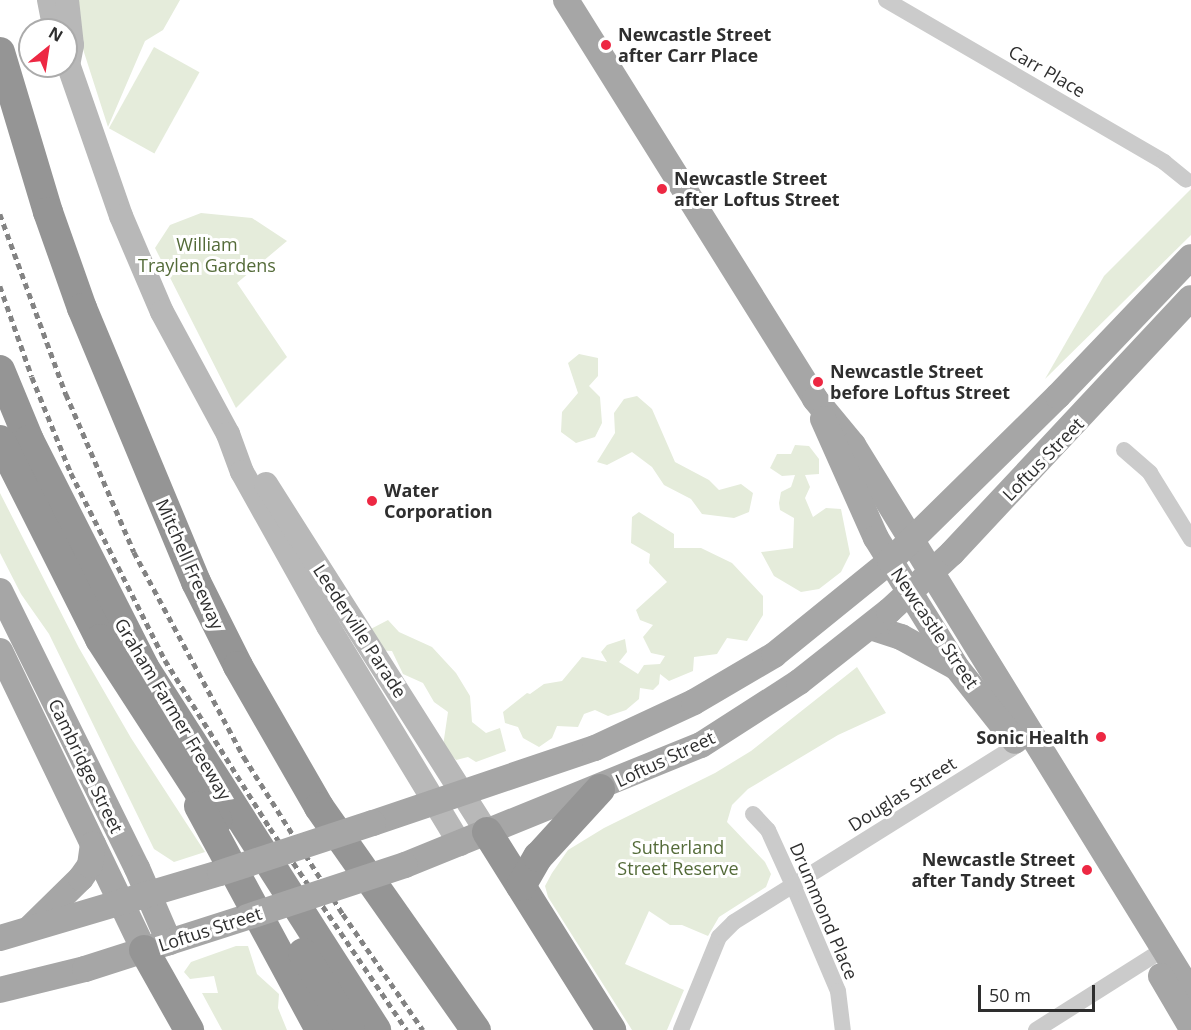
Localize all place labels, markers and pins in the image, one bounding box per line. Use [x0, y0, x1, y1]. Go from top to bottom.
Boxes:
place label: Newcastle Street after Carr Place [618, 24, 771, 66]
marker: Newcastle Street after Carr Place [599, 38, 613, 52]
place label: Newcastle Street after Loftus Street [674, 168, 840, 210]
marker: Newcastle Street after Loftus Street [655, 182, 669, 196]
place label: Newcastle Street before Loftus Street [830, 361, 1010, 404]
marker: Newcastle Street before Loftus Street [811, 375, 825, 389]
place label: Water Corporation [384, 480, 493, 522]
marker: Water Corporation [365, 494, 379, 508]
place label: Sonic Health [976, 726, 1089, 748]
marker: Sonic Health [1094, 730, 1108, 744]
place label: Newcastle Street after Tandy Street [911, 849, 1075, 892]
marker: Newcastle Street after Tandy Street [1080, 863, 1094, 877]

